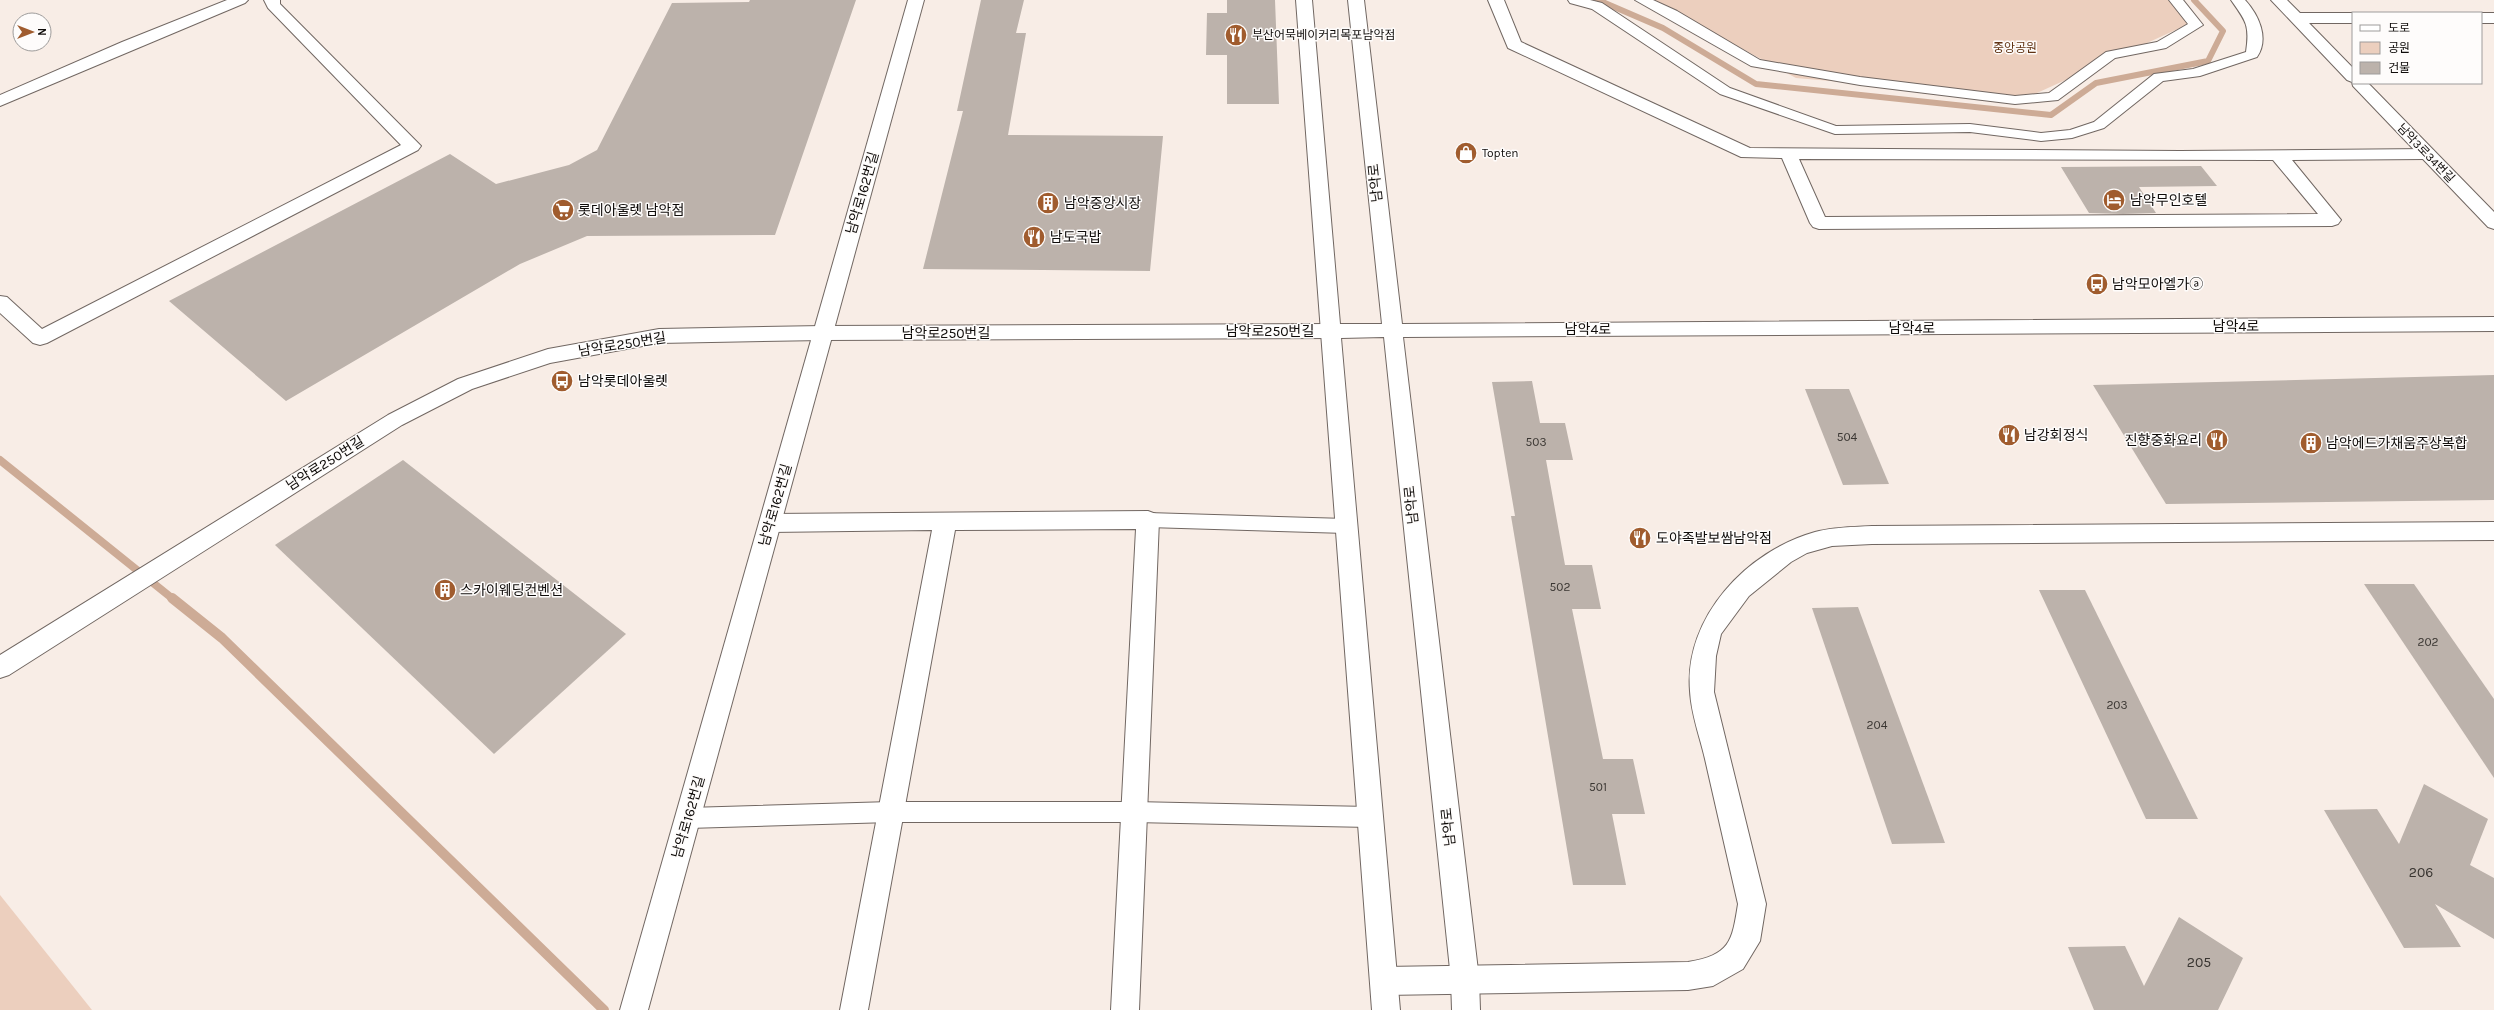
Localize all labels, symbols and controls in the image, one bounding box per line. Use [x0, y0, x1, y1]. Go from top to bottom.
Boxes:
north arrow [12, 12, 52, 52]
legend [2352, 12, 2482, 84]
text: 도로 [2388, 21, 2410, 35]
restaurant icon: 부산어묵베이커리목포남악점 [1223, 22, 1249, 48]
text: N [35, 28, 48, 36]
place label: 부산어묵베이커리목포남악점 [1252, 28, 1396, 42]
park label: 중앙공원 [1993, 41, 2037, 55]
text: 공원 [2388, 41, 2410, 55]
text: 건물 [2388, 61, 2410, 75]
street label: 남악3로34번길 [2395, 121, 2457, 185]
shop icon: Topten [1453, 140, 1479, 166]
place label: Topten [1482, 146, 1519, 160]
street label: 남악로162번길 [843, 150, 882, 236]
street label: 남악로 [1365, 163, 1386, 203]
hotel icon: 남악무인호텔 [2101, 187, 2127, 213]
building icon: 남악중앙시장 [1035, 190, 1061, 216]
place label: 남악무인호텔 [2130, 192, 2207, 209]
place label: 남악중앙시장 [1064, 195, 1141, 212]
supermarket icon: 롯데아울렛 남악점 [550, 197, 576, 223]
place label: 롯데아울렛 남악점 [578, 202, 684, 219]
restaurant icon: 남도국밥 [1021, 224, 1047, 250]
place label: 남도국밥 [1050, 229, 1102, 246]
bus stop icon: 남악모아엘가ⓐ [2084, 271, 2110, 297]
place label: 남악모아엘가ⓐ [2112, 276, 2203, 293]
street label: 남악4로 [2213, 318, 2259, 335]
street label: 남악4로 [1889, 320, 1935, 337]
street label: 남악4로 [1565, 321, 1611, 338]
street label: 남악로250번길 [1226, 323, 1314, 340]
street label: 남악로250번길 [902, 325, 990, 342]
street label: 남악로250번길 [577, 329, 667, 360]
bus stop icon: 남악롯데아울렛 [549, 368, 575, 394]
place label: 남악롯데아울렛 [578, 373, 668, 390]
restaurant icon: 남강회정식 [1996, 422, 2022, 448]
place label: 남강회정식 [2024, 427, 2088, 444]
restaurant icon: 진향중화요리 [2204, 427, 2230, 453]
house number: 504 [1837, 430, 1858, 444]
building icon: 남악에드가채움주상복합 [2298, 430, 2324, 456]
place label: 진향중화요리 [2125, 432, 2202, 449]
street label: 남악로250번길 [283, 433, 367, 494]
house number: 503 [1526, 435, 1546, 449]
place label: 남악에드가채움주상복합 [2326, 435, 2468, 452]
street label: 남악로162번길 [756, 462, 795, 548]
street label: 남악로 [1401, 485, 1422, 525]
restaurant icon: 도야족발보쌈남악점 [1627, 525, 1653, 551]
place label: 도야족발보쌈남악점 [1656, 530, 1772, 547]
building icon: 스카이웨딩컨벤션 [432, 577, 458, 603]
house number: 502 [1550, 580, 1570, 594]
place label: 스카이웨딩컨벤션 [460, 582, 563, 599]
house number: 202 [2417, 635, 2439, 649]
house number: 203 [2106, 698, 2128, 712]
house number: 204 [1867, 718, 1888, 732]
street label: 남악로162번길 [669, 774, 708, 860]
house number: 501 [1589, 780, 1607, 794]
street label: 남악로 [1438, 807, 1459, 847]
house number: 206 [2409, 864, 2433, 881]
house number: 205 [2187, 954, 2211, 971]

